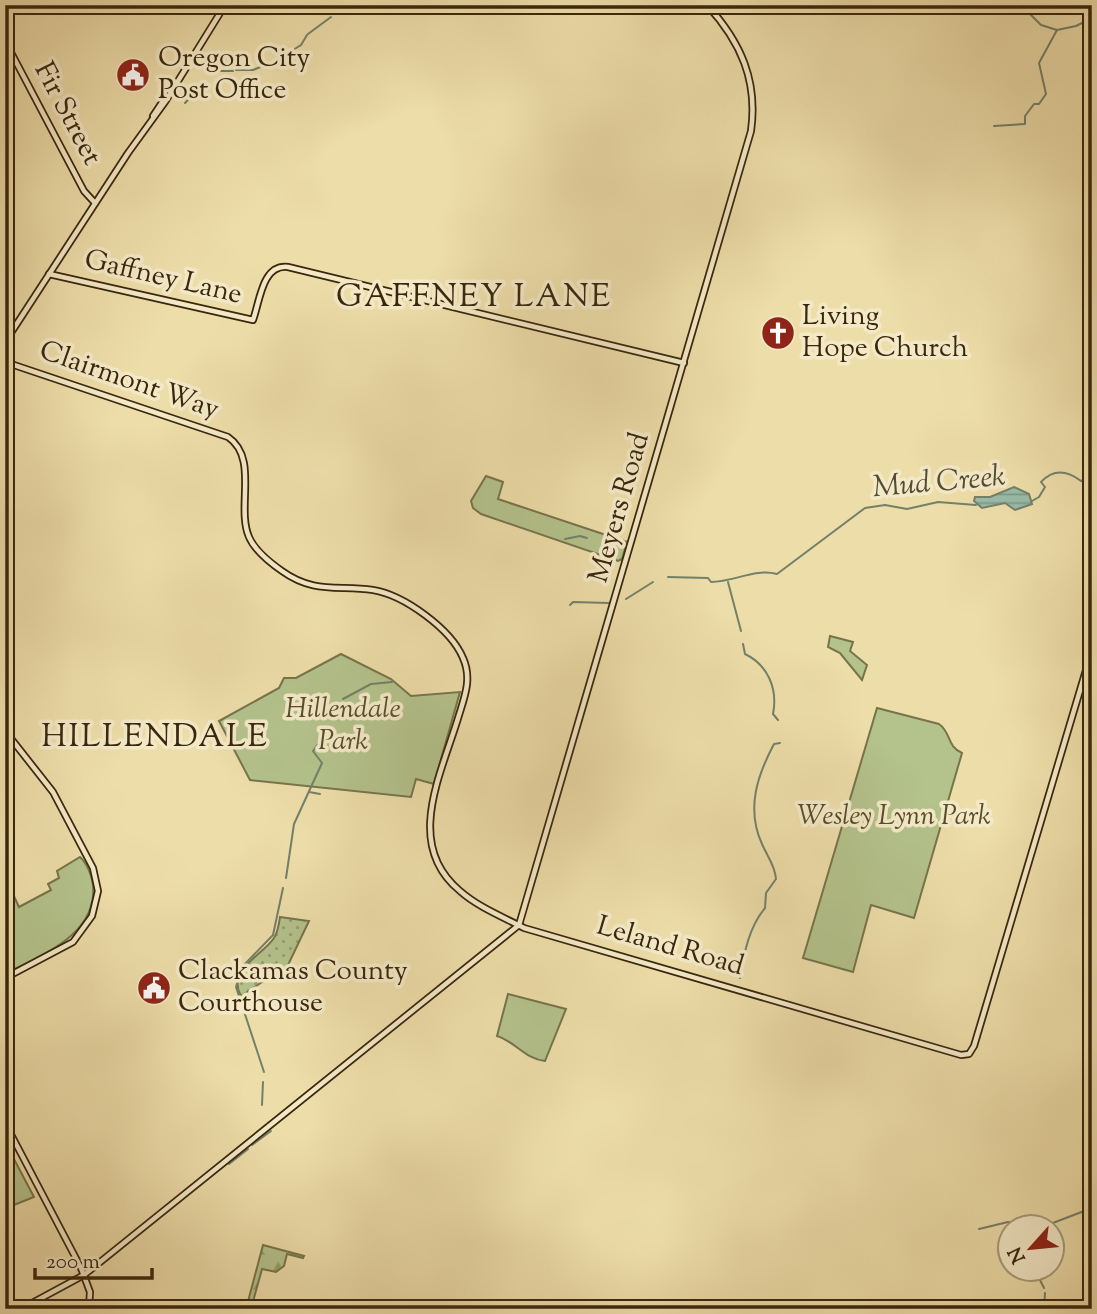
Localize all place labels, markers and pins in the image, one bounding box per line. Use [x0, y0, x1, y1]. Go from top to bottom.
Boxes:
place label: Oregon City Post Office [158, 39, 310, 111]
public building icon: Oregon City Post Office [114, 56, 152, 94]
place label: Living Hope Church [802, 297, 968, 369]
church icon: Living Hope Church [759, 314, 797, 352]
place label: Clackamas County Courthouse [178, 952, 408, 1024]
public building icon: Clackamas County Courthouse [135, 969, 173, 1007]

